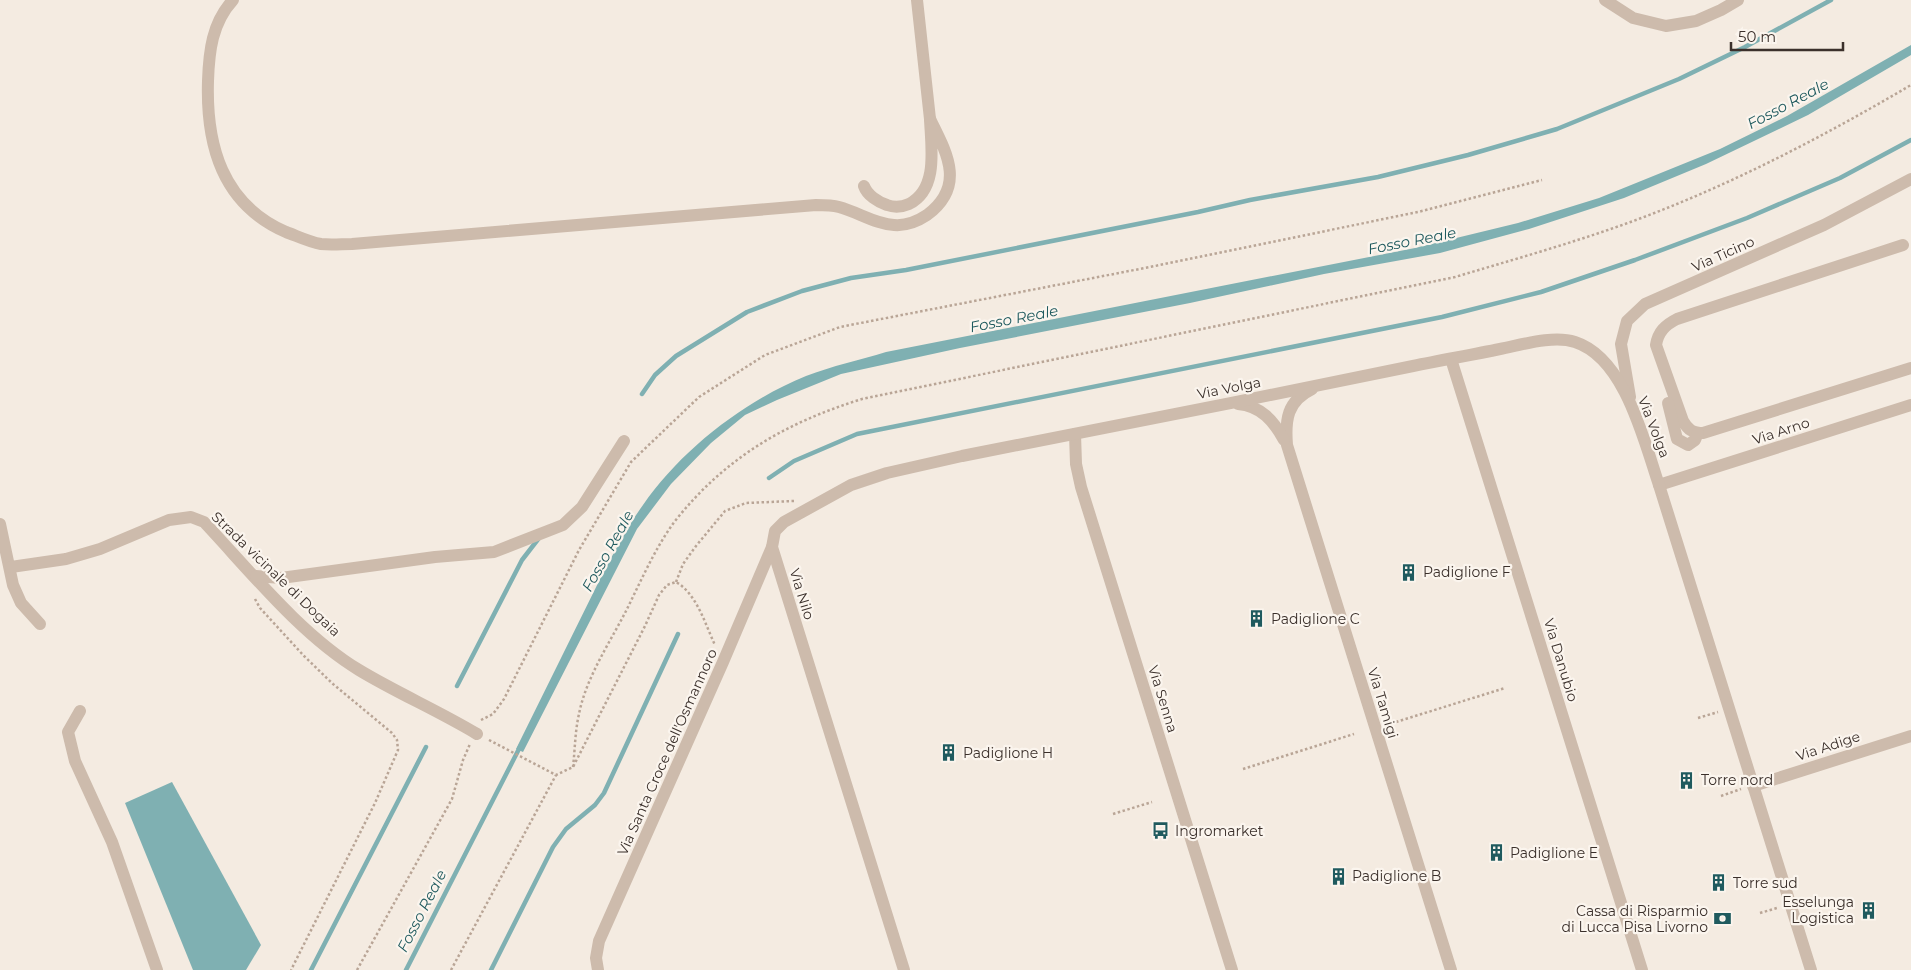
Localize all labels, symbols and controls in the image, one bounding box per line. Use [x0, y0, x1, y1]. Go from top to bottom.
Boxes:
scale bar [1731, 20, 1844, 52]
text: 50 m [1738, 27, 1776, 46]
water label: Fosso Reale [1744, 74, 1832, 133]
water label: Fosso Reale [1366, 223, 1458, 258]
street label: Via Ticino [1689, 232, 1757, 276]
water label: Fosso Reale [968, 301, 1060, 336]
street label: Via Volga [1196, 373, 1262, 403]
street label: Via Volga [1634, 394, 1674, 460]
street label: Via Arno [1750, 413, 1812, 449]
water label: Fosso Reale [577, 507, 638, 595]
street label: Strada vicinale di Dogaia [208, 508, 344, 640]
building icon: Padiglione F [1399, 562, 1419, 582]
place label: Padiglione F [1423, 563, 1511, 581]
street label: Via Nilo [786, 566, 818, 622]
building icon: Padiglione C [1247, 609, 1267, 629]
place label: Padiglione C [1271, 610, 1360, 628]
street label: Via Danubio [1540, 616, 1582, 704]
street label: Via Santa Croce dell'Osmannoro [613, 646, 721, 858]
street label: Via Senna [1144, 663, 1182, 735]
street label: Via Tamigi [1364, 665, 1402, 741]
street label: Via Adige [1794, 727, 1862, 765]
building icon: Padiglione H [939, 743, 959, 763]
place label: Padiglione H [963, 744, 1053, 762]
building icon: Torre nord [1677, 770, 1697, 790]
place label: Torre nord [1701, 771, 1773, 789]
bus stop icon: Ingromarket [1151, 821, 1171, 841]
place label: Ingromarket [1175, 822, 1264, 840]
building icon: Padiglione E [1486, 843, 1506, 863]
place label: Padiglione E [1510, 844, 1598, 862]
water label: Fosso Reale [393, 866, 450, 955]
building icon: Padiglione B [1328, 866, 1348, 886]
place label: Padiglione B [1352, 867, 1441, 885]
building icon: Torre sud [1709, 873, 1729, 893]
place label: Torre sud [1733, 874, 1798, 892]
place label: Esselunga Logistica [1782, 893, 1854, 927]
building icon: Esselunga Logistica [1858, 900, 1878, 920]
place label: Cassa di Risparmio di Lucca Pisa Livorno [1561, 902, 1708, 936]
bank icon: Cassa di Risparmio di Lucca Pisa Livorno [1712, 909, 1732, 929]

